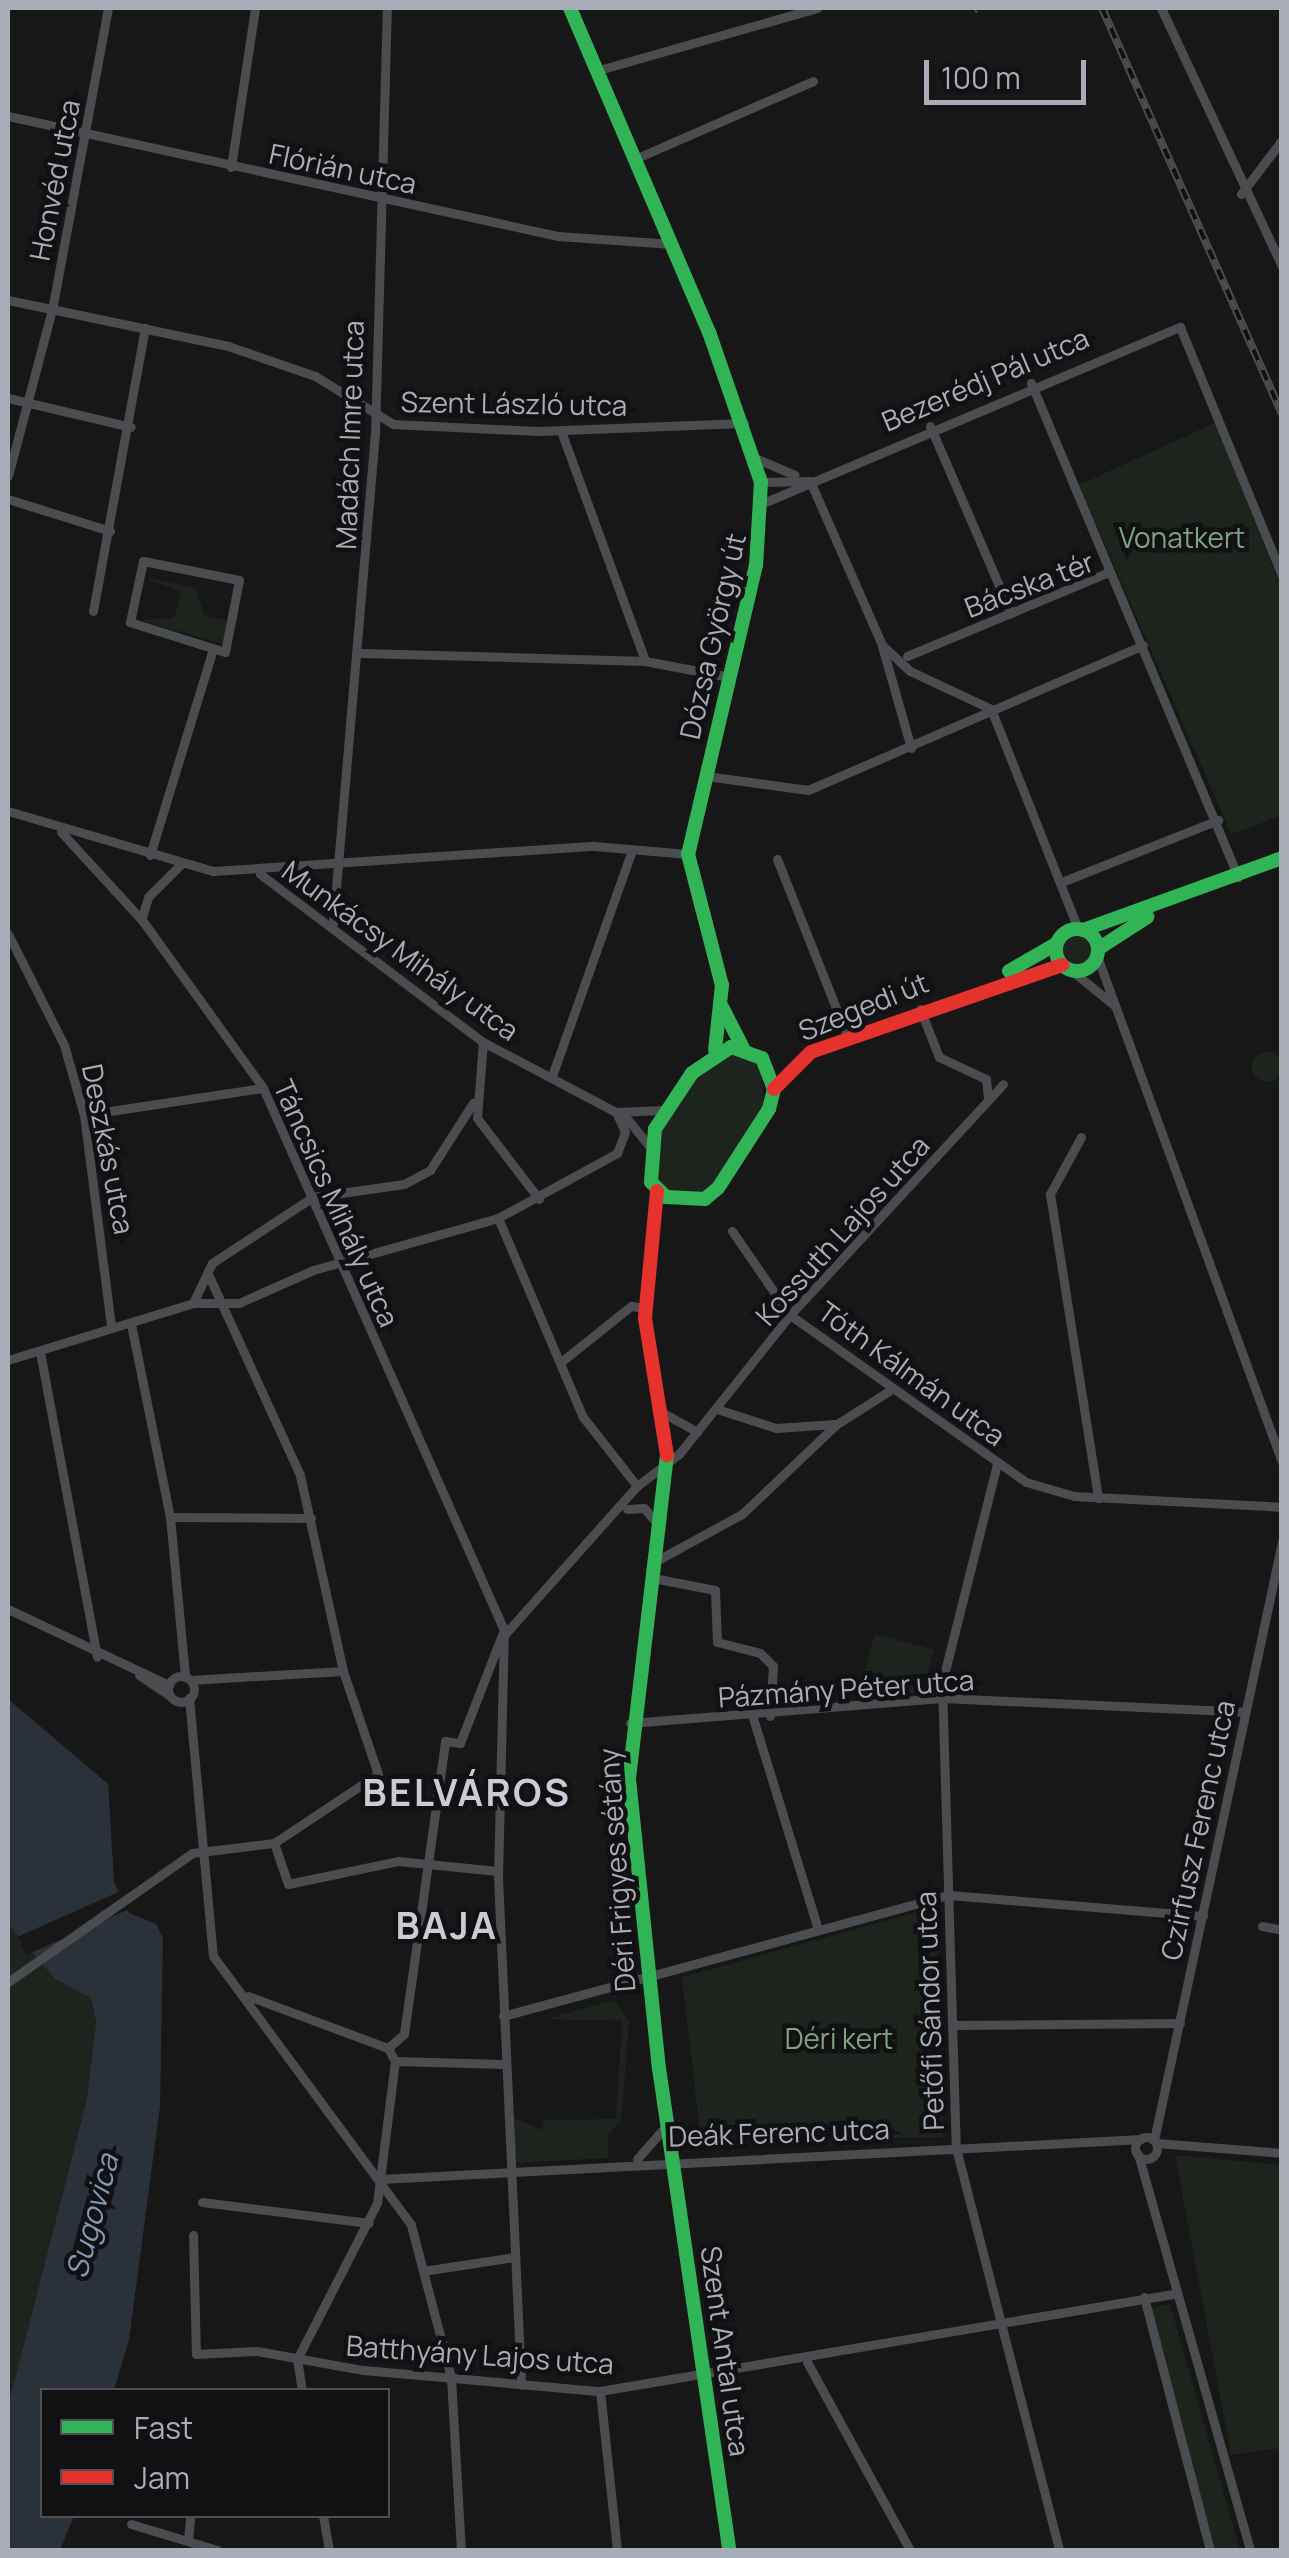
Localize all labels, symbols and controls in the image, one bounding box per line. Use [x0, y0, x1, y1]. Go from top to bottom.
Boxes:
scale bar [929, 40, 1092, 102]
text: 100 m [941, 57, 1021, 98]
street label: Honvéd utca [22, 97, 86, 263]
street label: Flórián utca [266, 136, 420, 200]
street label: Madách Imre utca [328, 320, 370, 550]
street label: Bezerédj Pál utca [877, 320, 1093, 438]
street label: Szent László utca [400, 384, 628, 422]
park label: Vonatkert [1119, 520, 1245, 554]
street label: Dózsa György út [672, 530, 752, 742]
street label: Bácska tér [960, 544, 1098, 624]
street label: Munkácsy Mihály utca [276, 853, 526, 1047]
street label: Szegedi út [793, 965, 933, 1047]
street label: Deszkás utca [76, 1061, 142, 1237]
street label: Táncsics Mihály utca [267, 1074, 407, 1332]
street label: Kossuth Lajos utca [748, 1128, 936, 1332]
street label: Tóth Kálmán utca [812, 1294, 1012, 1452]
street label: Pázmány Péter utca [717, 1662, 975, 1714]
street label: Czirfusz Ferenc utca [1153, 1697, 1241, 1963]
street label: Déri Frigyes sétány [591, 1747, 641, 1993]
district label: BELVÁROS [362, 1769, 572, 1815]
street label: Petőfi Sándor utca [908, 1891, 950, 2131]
district label: BAJA [395, 1902, 499, 1948]
park label: Déri kert [785, 2021, 893, 2055]
street label: Deák Ferenc utca [668, 2111, 890, 2153]
water label: Sugovica [58, 2150, 126, 2282]
street label: Szent Antal utca [695, 2244, 757, 2458]
street label: Batthyány Lajos utca [345, 2328, 615, 2380]
legend [40, 2388, 390, 2518]
text: Fast [134, 2407, 193, 2448]
text: Jam [134, 2457, 190, 2498]

